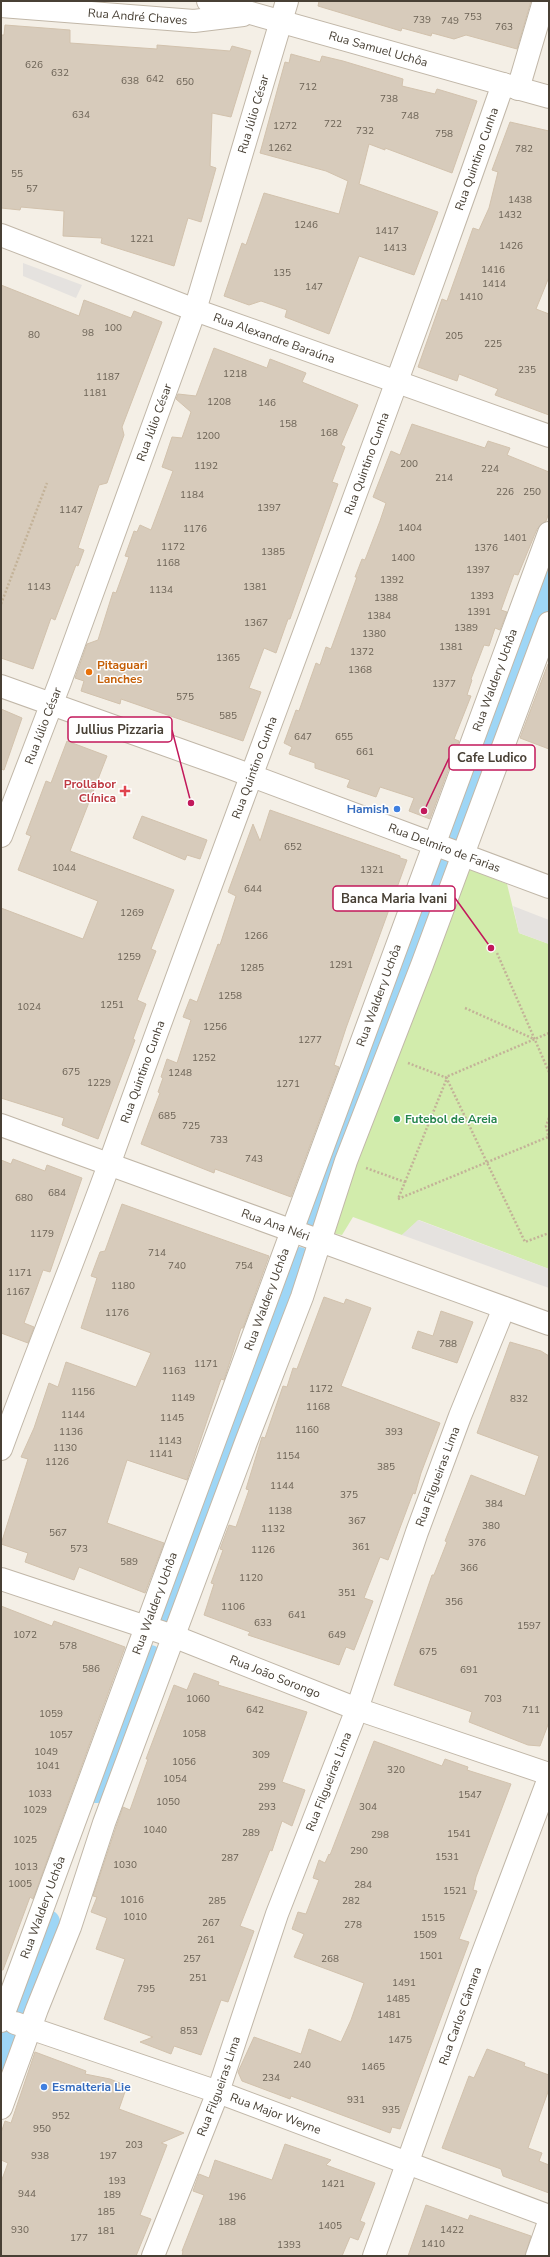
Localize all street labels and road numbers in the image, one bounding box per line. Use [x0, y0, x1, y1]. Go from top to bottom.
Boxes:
street label: Rua André Chaves [87, 5, 188, 28]
street label: Rua Samuel Uchôa [327, 27, 430, 71]
street label: Rua Júlio César [234, 72, 273, 155]
street label: Rua Quintino Cunha [451, 105, 502, 213]
street label: Rua Alexandre Baraúna [211, 309, 337, 367]
street label: Rua Júlio César [133, 381, 176, 464]
street label: Rua Quintino Cunha [341, 410, 393, 517]
street label: Rua Waldery Uchôa [469, 627, 521, 734]
street label: Rua Júlio César [21, 684, 66, 767]
street label: Rua Quintino Cunha [228, 714, 281, 821]
street label: Rua Delmiro de Farias [386, 820, 503, 876]
street label: Rua Waldery Uchôa [353, 942, 405, 1049]
street label: Rua Quintino Cunha [117, 1018, 169, 1125]
street label: Rua Ana Néri [239, 1205, 312, 1244]
street label: Rua Waldery Uchôa [241, 1246, 293, 1353]
street label: Rua Filgueiras Lima [412, 1424, 463, 1529]
street label: Rua Waldery Uchôa [129, 1550, 181, 1657]
street label: Rua João Sorongo [227, 1651, 323, 1702]
street label: Rua Filgueiras Lima [302, 1730, 355, 1834]
street label: Rua Waldery Uchôa [17, 1854, 69, 1961]
street label: Rua Carlos Câmara [435, 1965, 485, 2067]
street label: Rua Filgueiras Lima [193, 2034, 244, 2139]
street label: Rua Major Weyne [228, 2089, 323, 2138]

